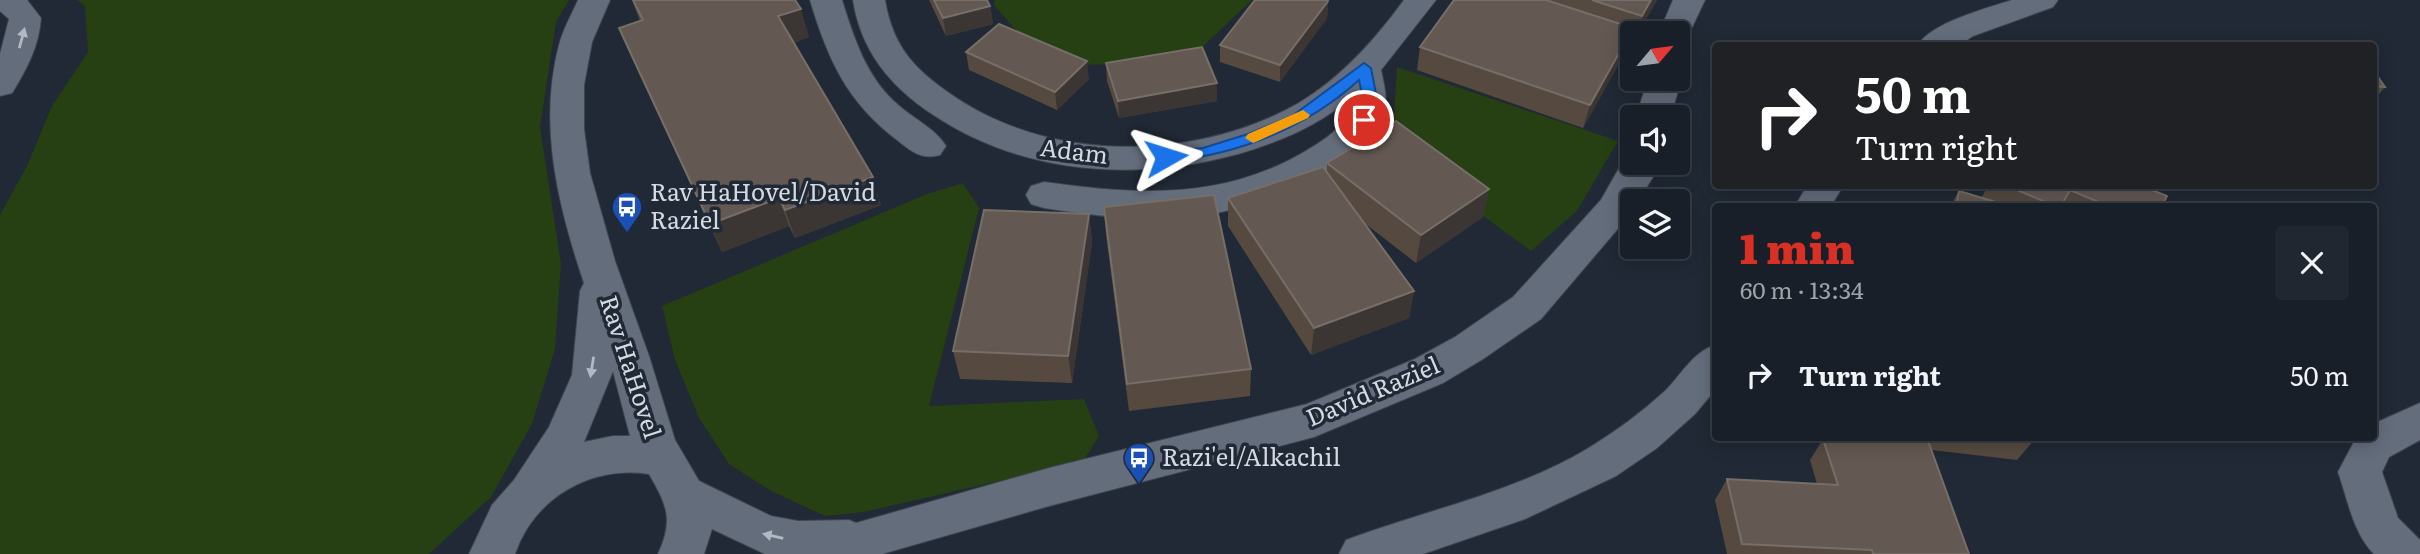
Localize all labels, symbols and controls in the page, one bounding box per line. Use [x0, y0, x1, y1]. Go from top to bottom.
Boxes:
north arrow [1620, 21, 1690, 91]
map controls [1620, 21, 1690, 259]
one-way arrow [17, 27, 28, 49]
text: 50 m [1855, 55, 1971, 128]
icon: right [1740, 70, 1831, 161]
pin [1334, 90, 1394, 150]
icon: arrive [1345, 101, 1383, 139]
button: sound [1620, 105, 1690, 175]
position arrow [1129, 120, 1203, 194]
text: Turn right [1855, 122, 2017, 170]
street label: Adam [1038, 128, 1110, 171]
place label: Rav HaHovel/David Raziel [650, 173, 876, 236]
button: layers [1620, 189, 1690, 259]
bus stop icon: Rav HaHovel/David Raziel [610, 190, 644, 234]
text: 1 min [1740, 215, 1855, 277]
button: close [2275, 226, 2349, 300]
text: 60 m · 13:34 [1740, 272, 1864, 306]
street label: Rav HaHovel [593, 290, 672, 442]
street label: David Raziel [1300, 346, 1444, 434]
text: Turn right [1799, 355, 1941, 394]
text: 50 m [2290, 355, 2349, 394]
one-way arrow [586, 356, 597, 378]
icon: right [1740, 356, 1778, 394]
place label: Razi'el/Alkachil [1162, 438, 1341, 473]
bus stop icon: Razi'el/Alkachil [1122, 441, 1156, 485]
one-way arrow [762, 530, 784, 541]

